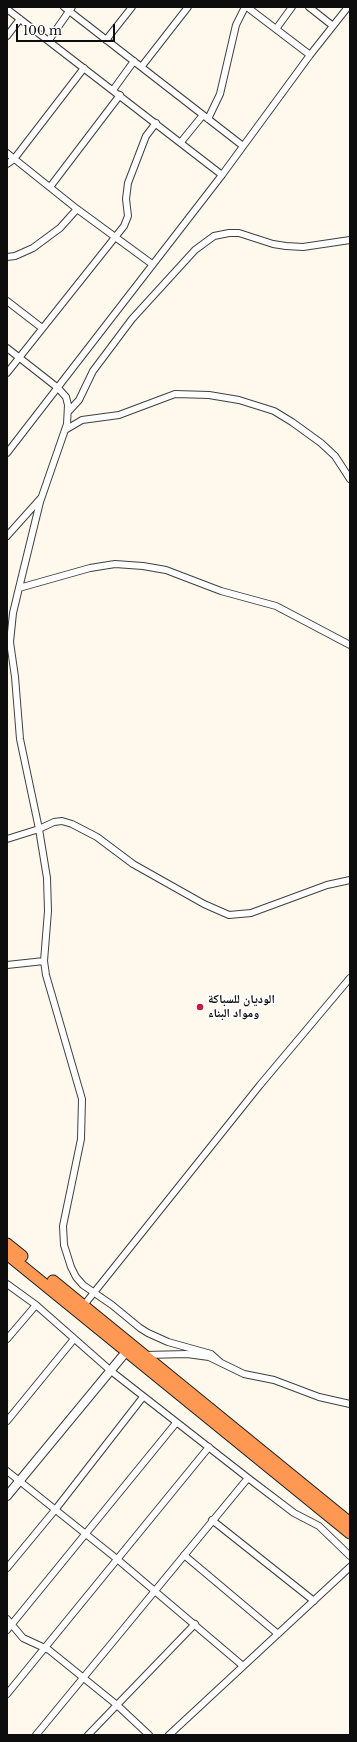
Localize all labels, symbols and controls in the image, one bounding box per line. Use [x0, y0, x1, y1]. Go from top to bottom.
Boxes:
scale bar [18, 16, 117, 42]
text: 100 m [23, 23, 62, 38]
place label: الوديان للسباكة ومواد البناء [208, 993, 275, 1021]
marker: الوديان للسباكة ومواد البناء [195, 1002, 205, 1012]

